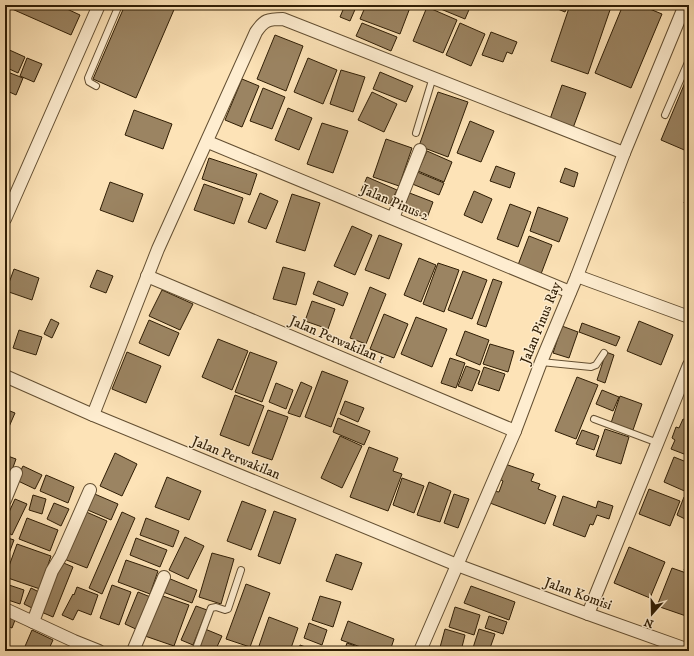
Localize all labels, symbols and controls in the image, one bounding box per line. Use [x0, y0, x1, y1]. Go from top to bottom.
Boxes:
street label: Jalan Pinus 2 [356, 180, 432, 225]
street label: Jalan Pinus Ray [516, 279, 566, 369]
street label: Jalan Perwakilan 1 [285, 311, 387, 368]
street label: Jalan Perwakilan [187, 431, 283, 484]
street label: Jalan Komisi [540, 573, 615, 615]
north arrow [632, 594, 672, 634]
text: N [642, 614, 656, 631]

